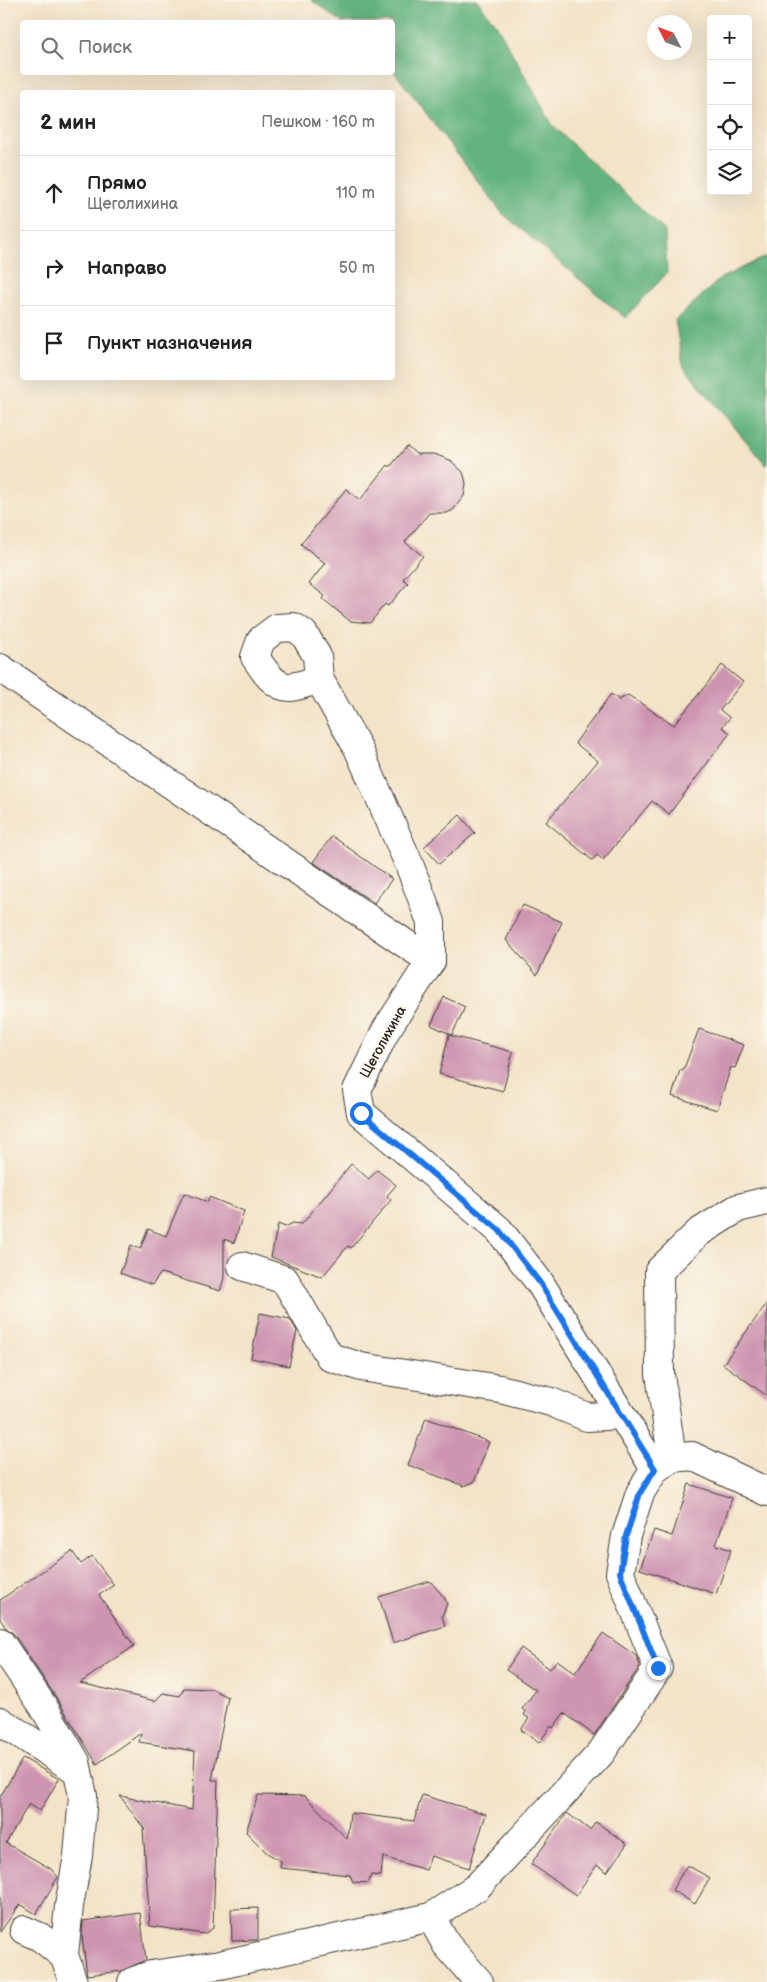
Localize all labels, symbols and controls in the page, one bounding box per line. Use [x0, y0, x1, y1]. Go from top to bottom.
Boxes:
north arrow [647, 15, 692, 60]
map controls [707, 15, 752, 195]
button: + [707, 15, 752, 60]
search box [20, 20, 395, 75]
icon: search [38, 34, 66, 62]
text: Поиск [78, 36, 132, 59]
button: − [707, 60, 752, 105]
button: locate [707, 105, 752, 150]
text: 2 мин [40, 110, 96, 135]
text: Пешком · 160 m [261, 113, 375, 132]
button: layers [707, 150, 752, 195]
text: Прямо [87, 172, 147, 195]
icon: ahead [40, 179, 68, 207]
text: 110 m [336, 184, 375, 203]
text: Щеголихина [87, 195, 178, 214]
icon: right [40, 254, 68, 282]
text: Направо [87, 257, 167, 280]
text: 50 m [339, 259, 375, 278]
icon: arrive [40, 329, 68, 357]
text: Пункт назначения [87, 332, 252, 355]
street label: Щеголихина [356, 1002, 410, 1081]
route start [350, 1102, 373, 1125]
route end [647, 1657, 670, 1680]

